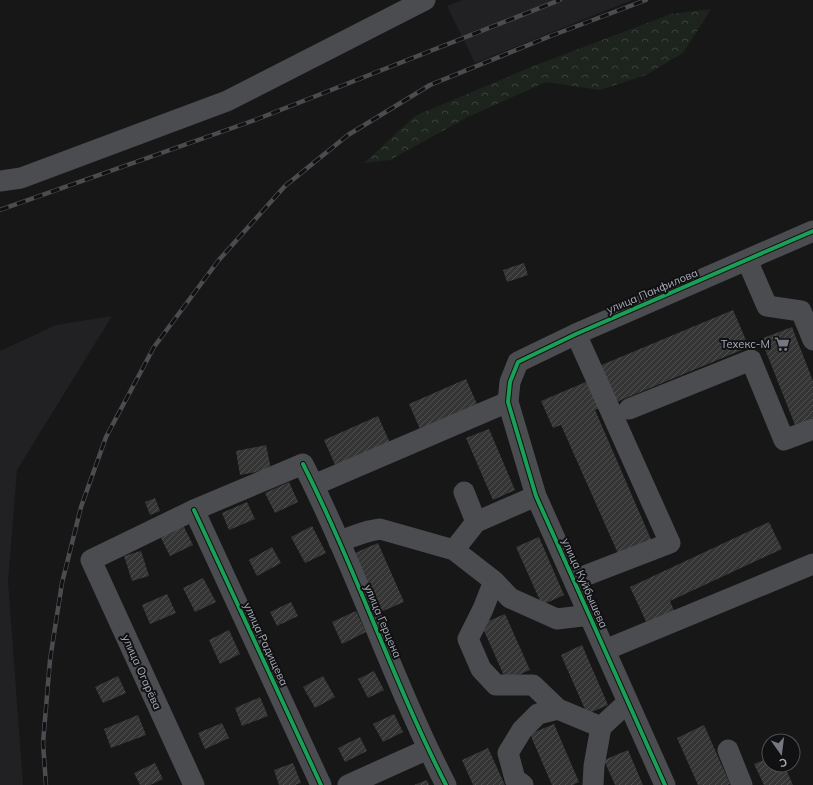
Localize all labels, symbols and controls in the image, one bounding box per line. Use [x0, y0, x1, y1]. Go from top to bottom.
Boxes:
street label: улица Панфилова [604, 265, 700, 317]
supermarket icon: Техекс-М [773, 335, 791, 353]
place label: Техекс-М [721, 337, 770, 351]
street label: улица Куйбышева [559, 536, 611, 630]
street label: улица Герцена [361, 582, 405, 660]
street label: улица Радищева [241, 600, 291, 688]
street label: улица Огарёва [119, 632, 165, 712]
north arrow [761, 733, 801, 773]
text: С [778, 755, 789, 771]

